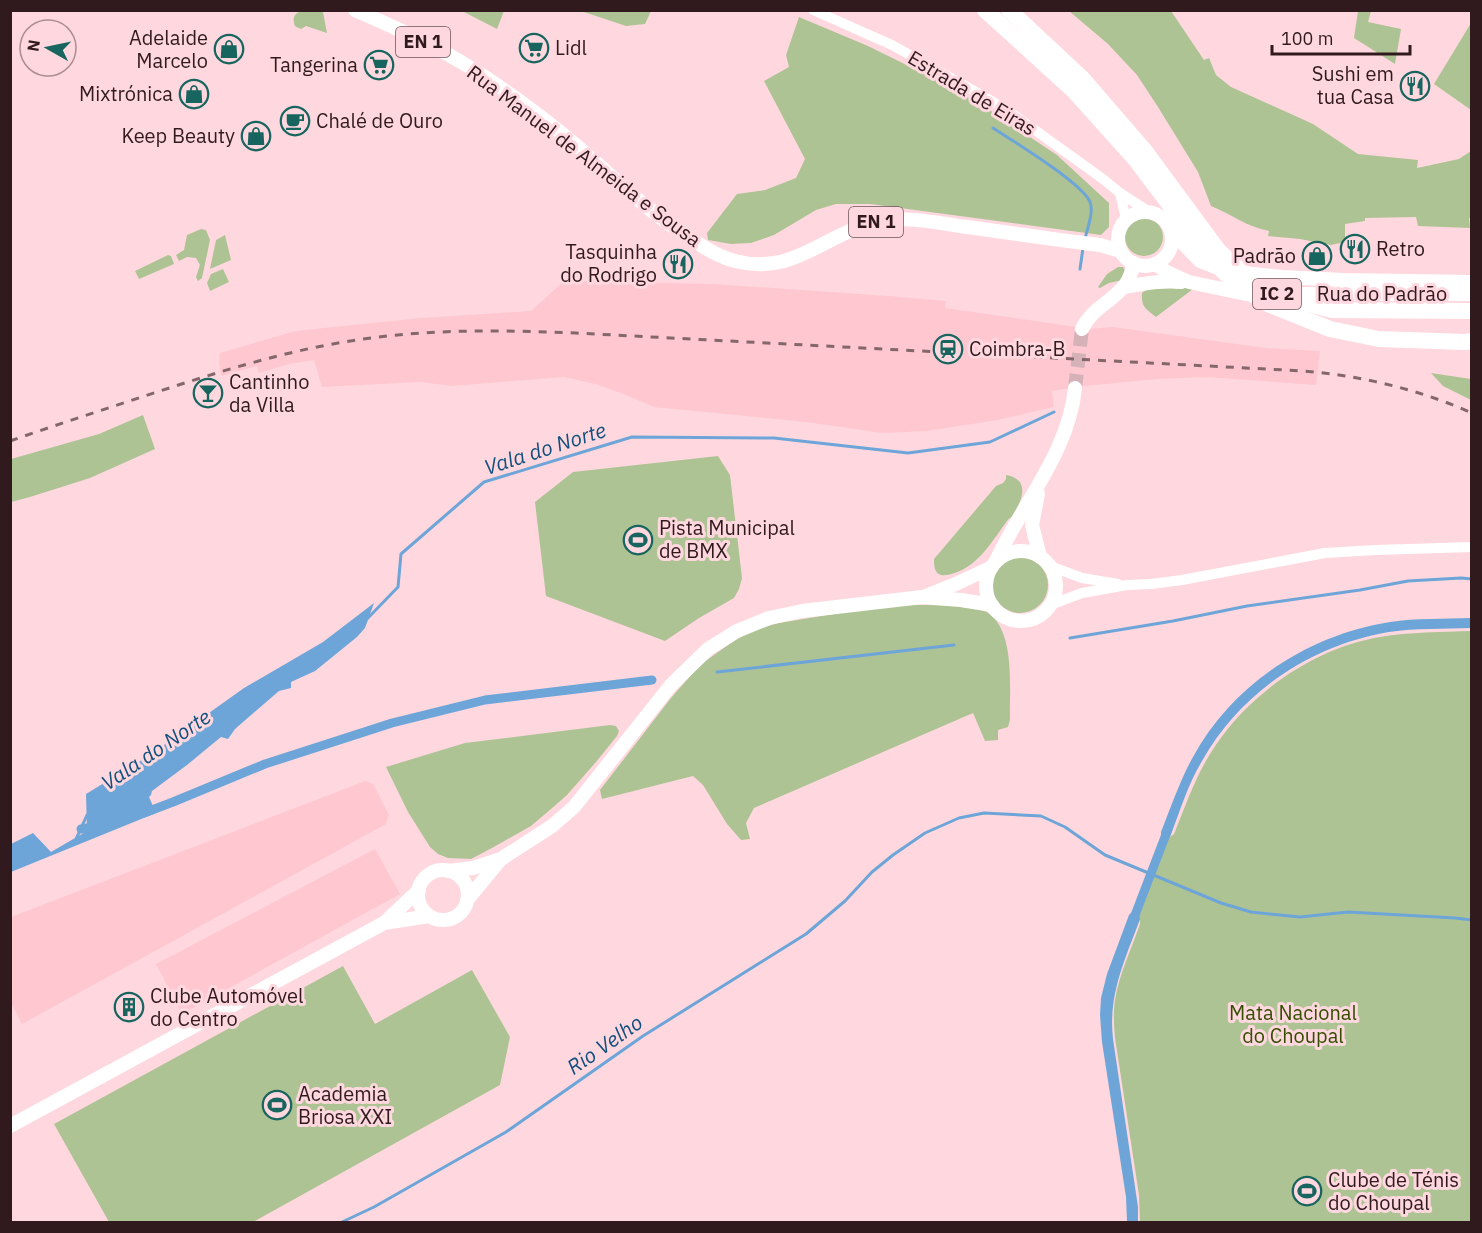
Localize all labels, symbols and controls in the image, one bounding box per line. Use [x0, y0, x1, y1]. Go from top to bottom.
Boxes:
north arrow [18, 18, 78, 78]
scale bar [1272, 18, 1410, 56]
place label: Adelaide Marcelo [129, 24, 208, 74]
road number: EN 1 [396, 27, 450, 57]
text: 100 m [1281, 27, 1333, 50]
supermarket icon: Lidl [518, 32, 550, 64]
shop icon: Adelaide Marcelo [213, 33, 245, 65]
place label: Lidl [555, 34, 587, 61]
text: N [22, 38, 44, 53]
street label: Estrada de Eiras [903, 44, 1041, 141]
supermarket icon: Tangerina [363, 49, 395, 81]
place label: Tangerina [270, 51, 358, 78]
street label: Rua Manuel de Almeida e Sousa [462, 59, 707, 253]
place label: Sushi em tua Casa [1312, 60, 1394, 110]
restaurant icon: Sushi em tua Casa [1399, 70, 1431, 102]
shop icon: Mixtrónica [178, 78, 210, 110]
place label: Mixtrónica [79, 80, 173, 107]
cafe icon: Chalé de Ouro [279, 105, 311, 137]
place label: Chalé de Ouro [316, 107, 443, 134]
shop icon: Keep Beauty [240, 120, 272, 152]
place label: Keep Beauty [121, 122, 235, 149]
road number: EN 1 [849, 207, 903, 237]
restaurant icon: Retro [1339, 233, 1371, 265]
place label: Retro [1376, 235, 1425, 262]
place label: Tasquinha do Rodrigo [560, 238, 657, 288]
shop icon: Padrão [1301, 240, 1333, 272]
place label: Padrão [1233, 242, 1296, 269]
restaurant icon: Tasquinha do Rodrigo [662, 248, 694, 280]
road number: IC 2 [1253, 279, 1301, 309]
street label: Rua do Padrão [1317, 280, 1447, 307]
station icon: Coimbra-B [932, 333, 964, 365]
place label: Coimbra-B [969, 335, 1066, 362]
place label: Cantinho da Villa [229, 368, 309, 418]
bar icon: Cantinho da Villa [192, 377, 224, 409]
water label: Vala do Norte [480, 415, 609, 481]
place label: Pista Municipal de BMX [659, 514, 795, 564]
sports icon: Pista Municipal de BMX [622, 524, 654, 556]
water label: Vala do Norte [95, 702, 216, 796]
place label: Clube Automóvel do Centro [150, 982, 303, 1032]
building icon: Clube Automóvel do Centro [113, 991, 145, 1023]
park label: Mata Nacional do Choupal [1229, 999, 1357, 1049]
water label: Rio Velho [561, 1008, 648, 1081]
place label: Academia Briosa XXI [298, 1080, 392, 1130]
sports icon: Academia Briosa XXI [261, 1089, 293, 1121]
place label: Clube de Ténis do Choupal [1328, 1166, 1459, 1216]
sports icon: Clube de Ténis do Choupal [1291, 1175, 1323, 1207]

